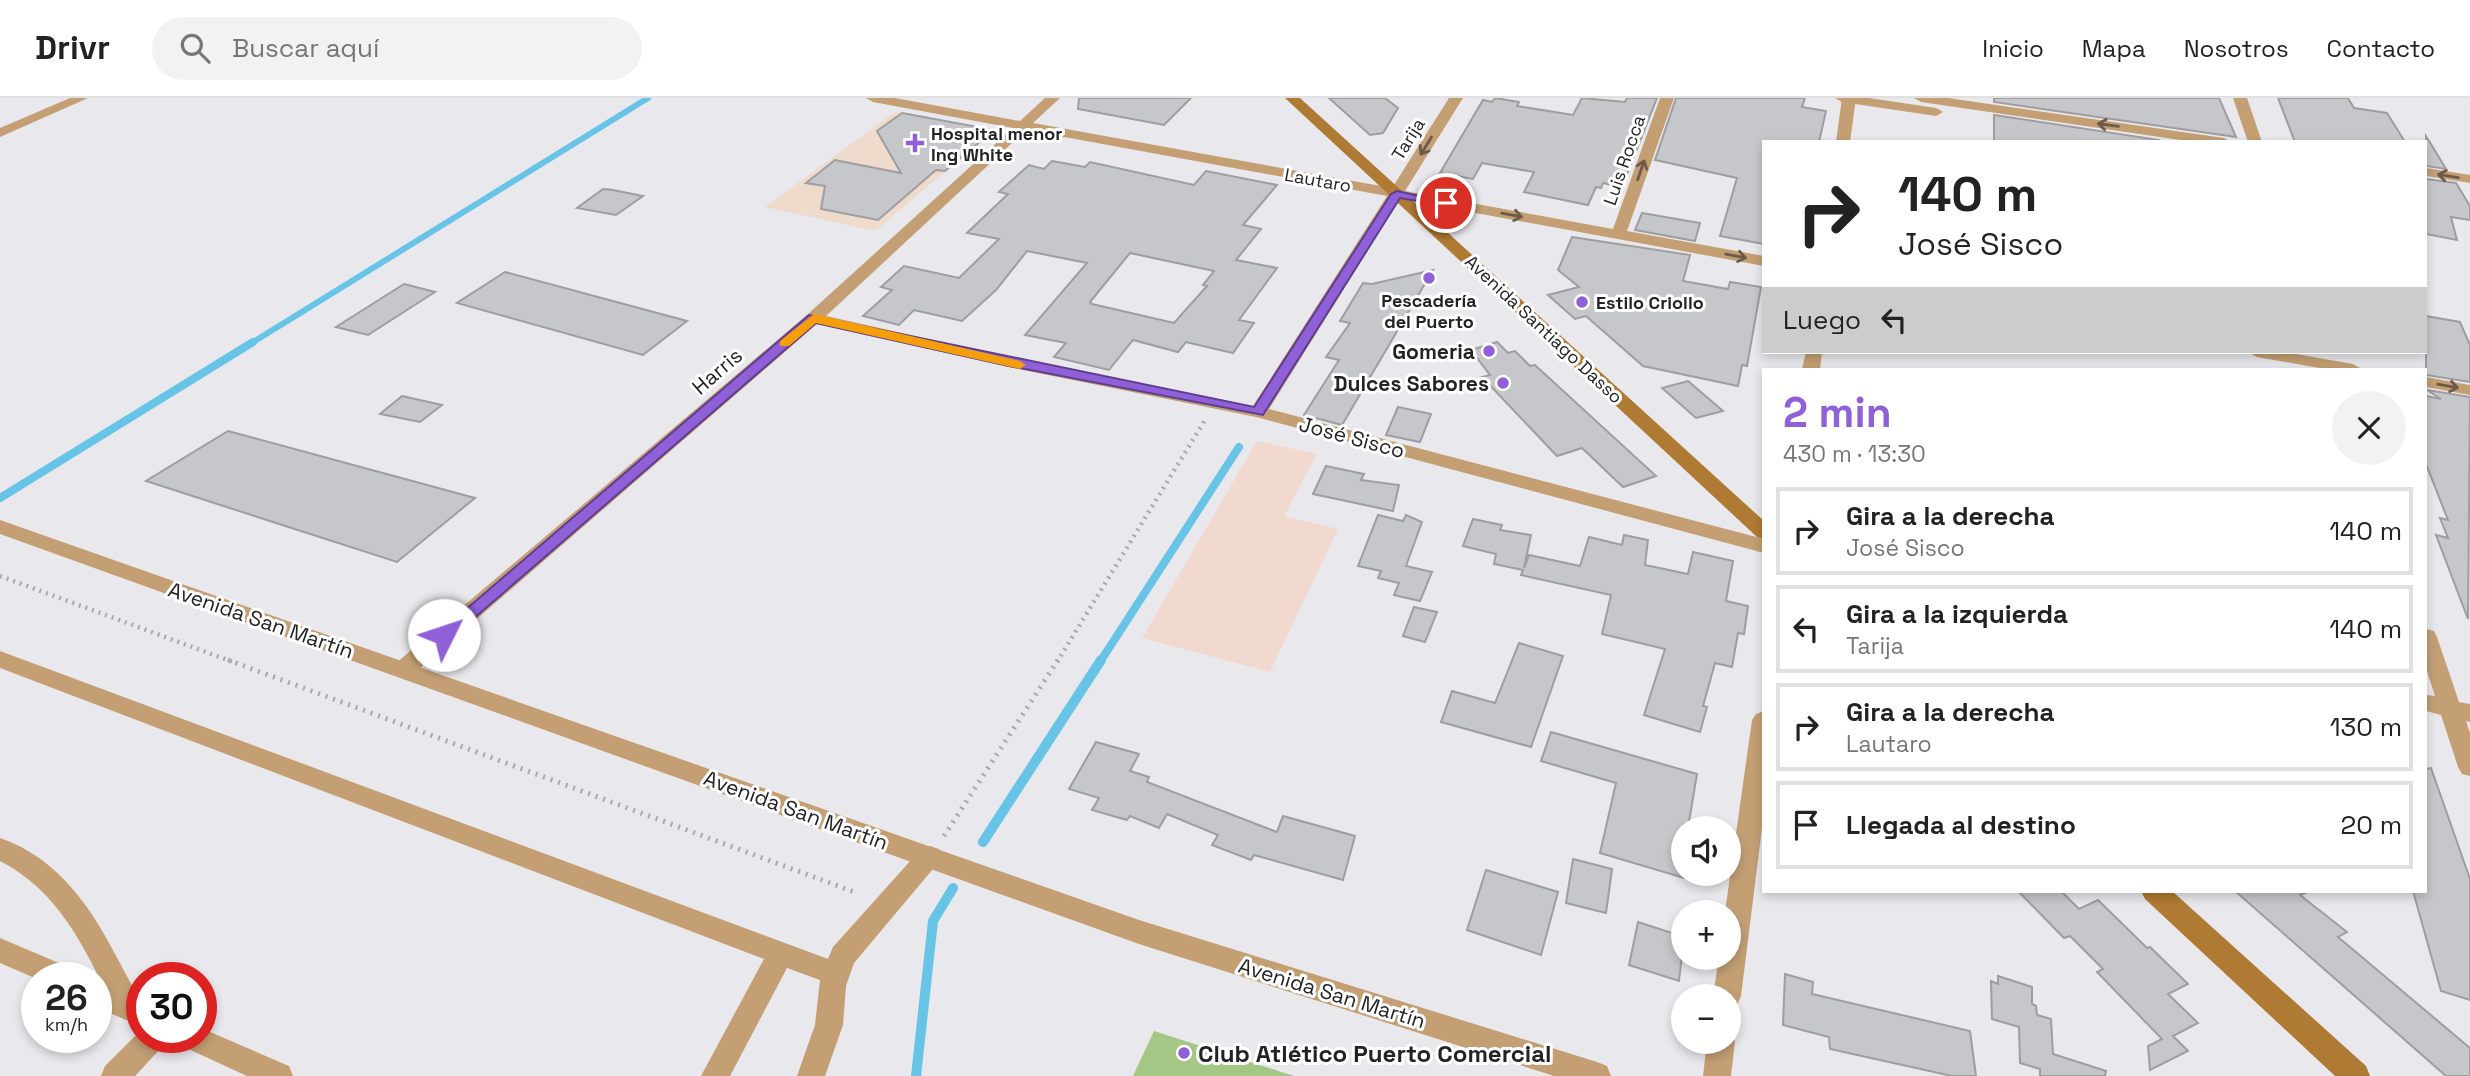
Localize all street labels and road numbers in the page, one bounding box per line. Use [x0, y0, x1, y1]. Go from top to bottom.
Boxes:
street label: Luis Rocca [1598, 112, 1650, 208]
street label: Tarija [1386, 114, 1430, 164]
street label: Lautaro [1283, 163, 1353, 197]
street label: Avenida Santiago Dasso [1460, 250, 1628, 408]
street label: Harris [686, 342, 748, 400]
street label: José Sisco [1296, 410, 1408, 464]
street label: Avenida San Martín [165, 576, 357, 664]
street label: Avenida San Martín [700, 764, 892, 856]
street label: Avenida San Martín [1235, 952, 1429, 1034]

